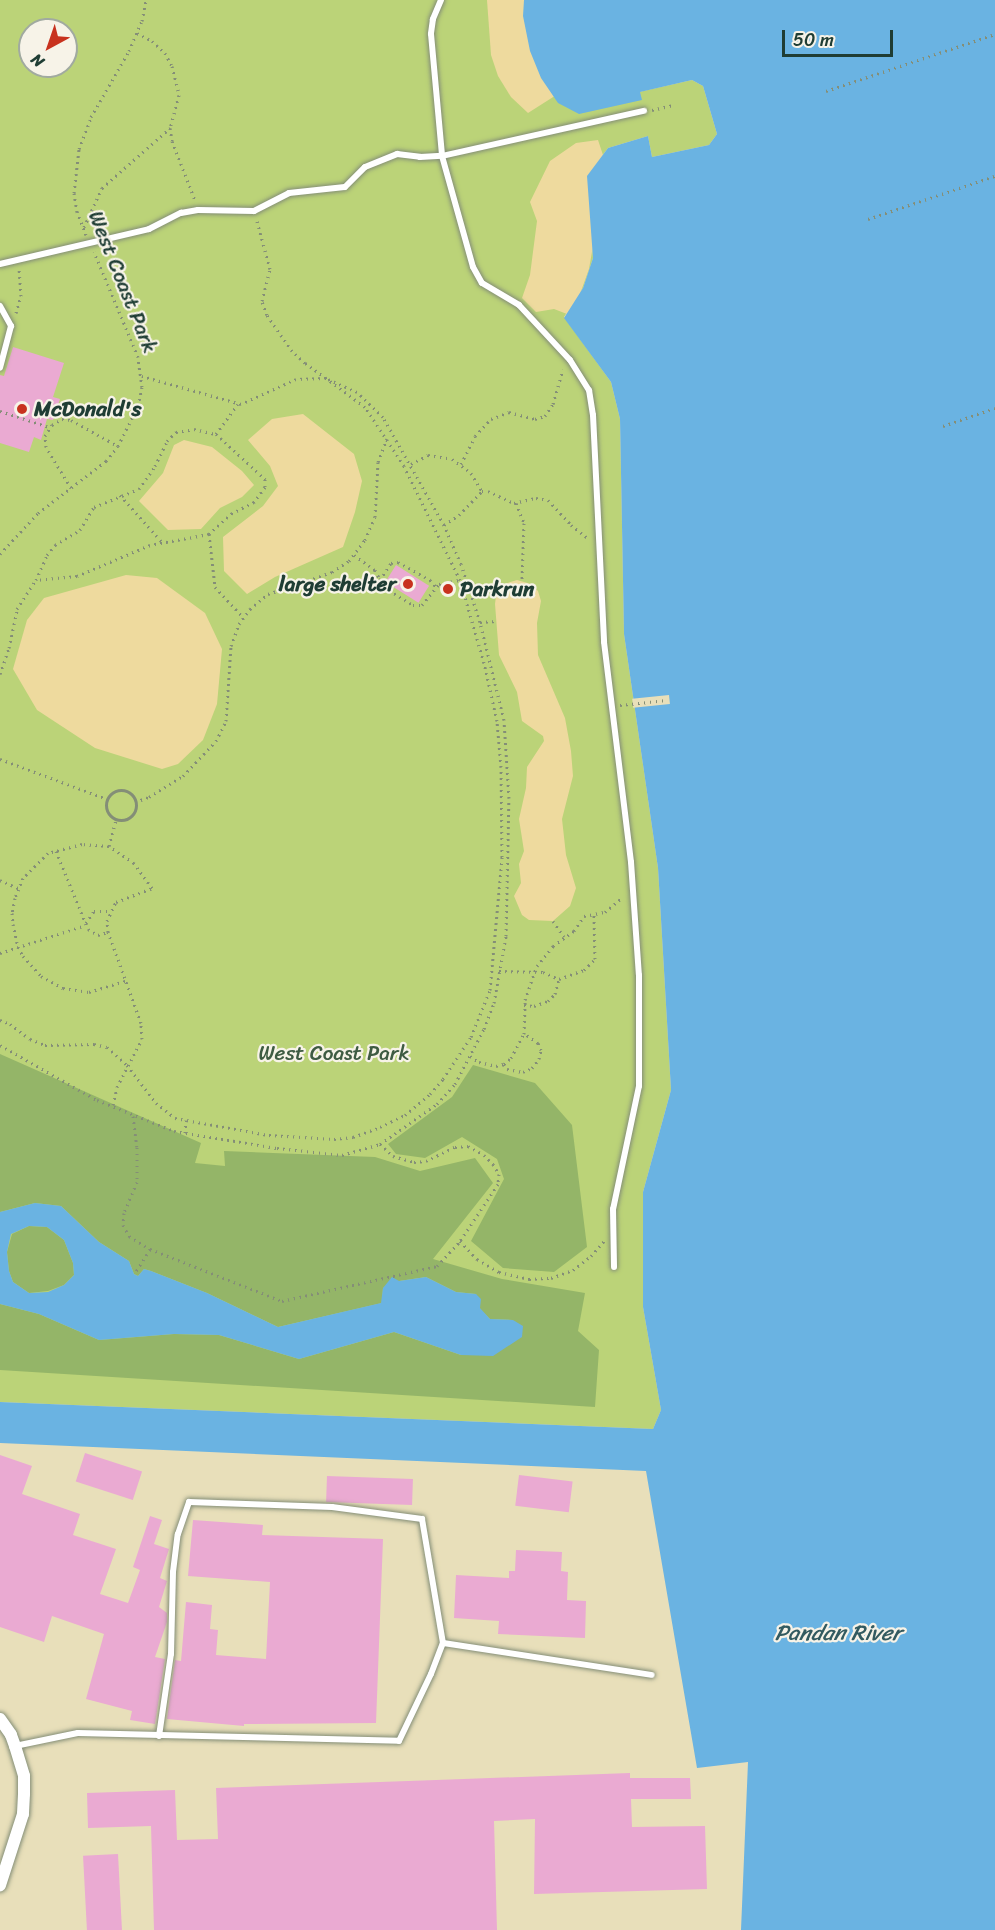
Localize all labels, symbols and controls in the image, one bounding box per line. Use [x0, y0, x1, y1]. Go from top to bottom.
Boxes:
north arrow [18, 18, 78, 78]
scale bar [785, 18, 896, 56]
text: 50 m [793, 24, 834, 56]
text: N [24, 46, 51, 75]
street label: West Coast Park [83, 206, 163, 358]
place label: McDonald's [34, 396, 141, 422]
marker: McDonald's [15, 402, 29, 416]
place label: large shelter [278, 571, 396, 597]
place label: Parkrun [460, 576, 534, 602]
marker: large shelter [401, 577, 415, 591]
marker: Parkrun [441, 582, 455, 596]
park label: West Coast Park [258, 1040, 410, 1066]
water label: Pandan River [775, 1620, 901, 1646]

